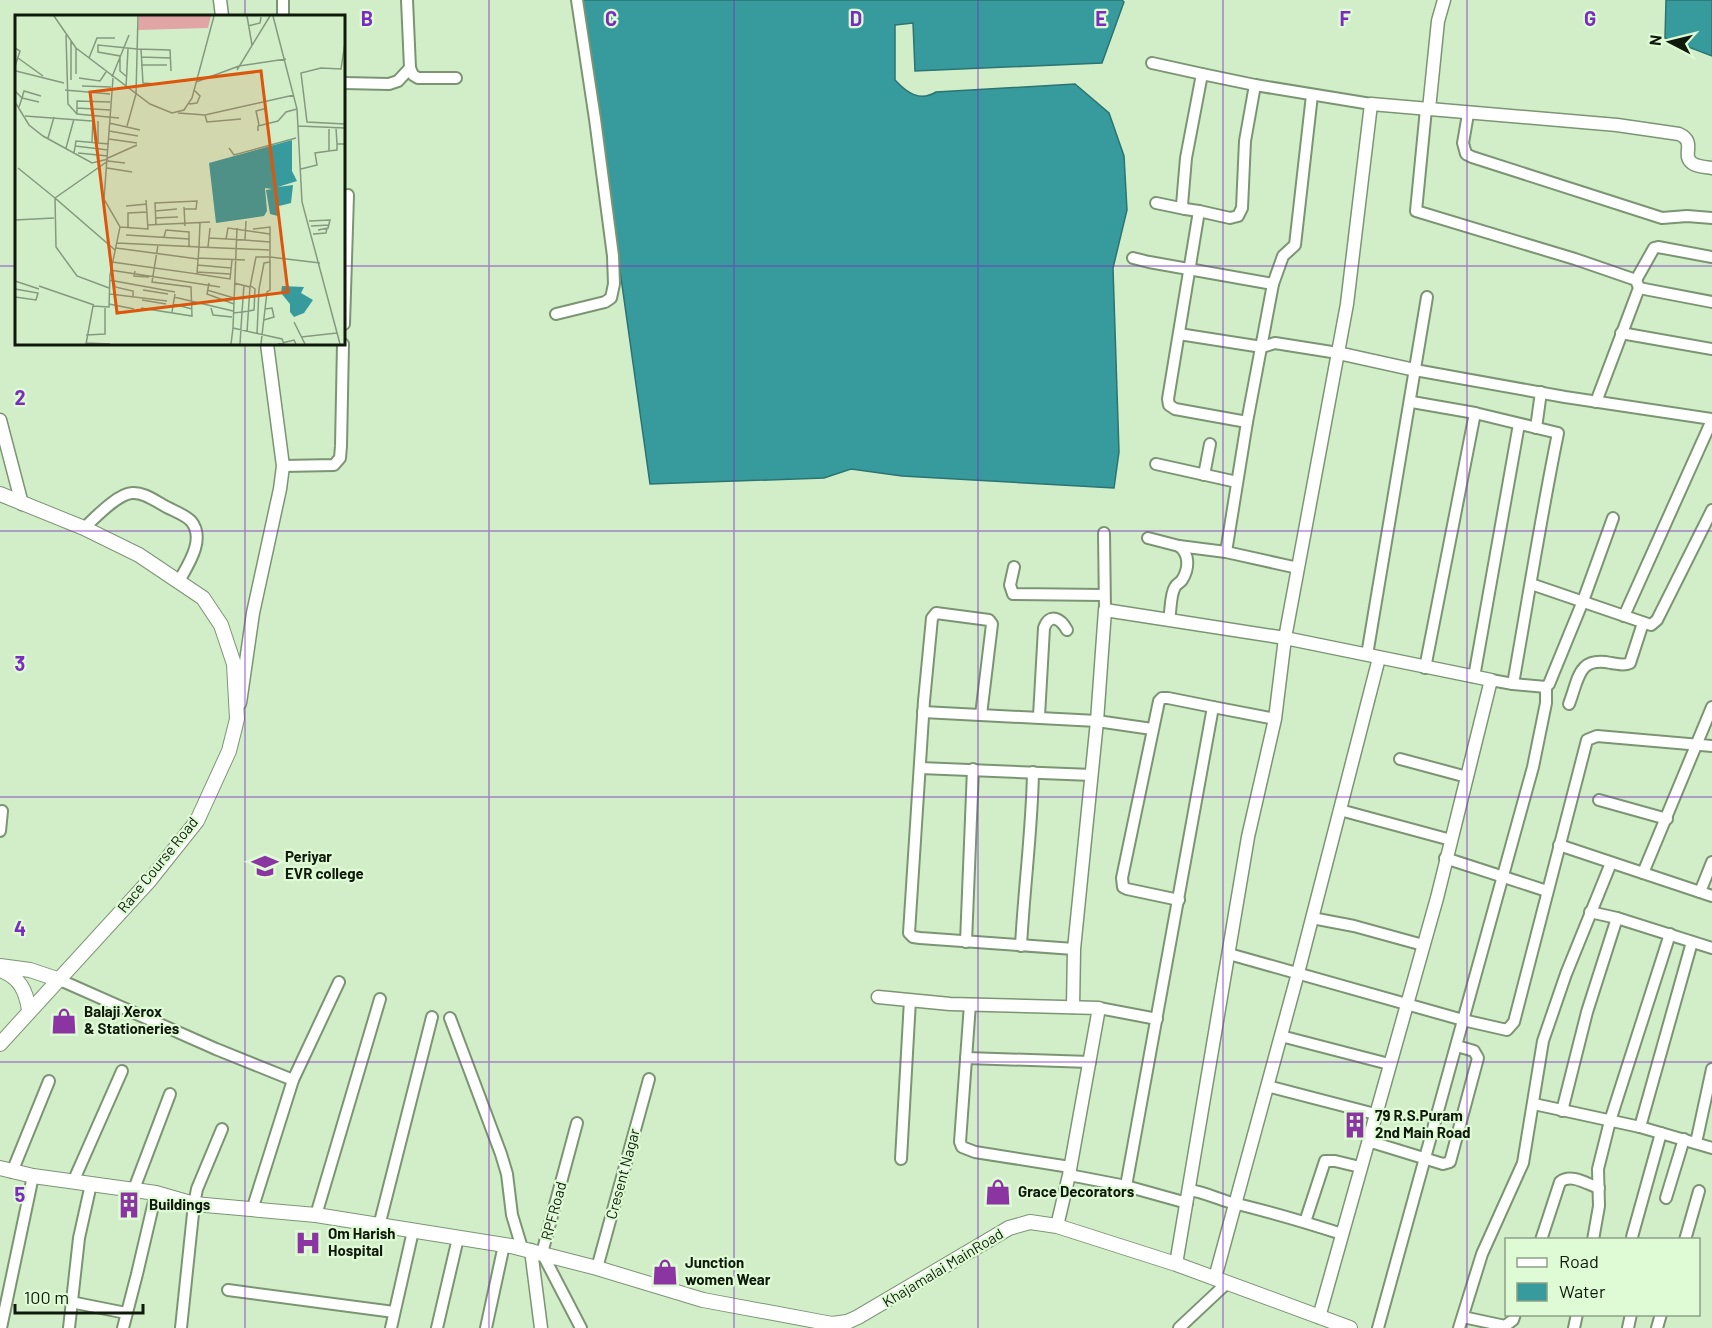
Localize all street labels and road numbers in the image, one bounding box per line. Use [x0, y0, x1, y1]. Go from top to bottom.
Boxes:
street label: Race Course Road [113, 813, 201, 916]
street label: Cresent Nagar [601, 1126, 643, 1221]
street label: RPFRoad [537, 1180, 569, 1242]
street label: Khajamalai MainRoad [879, 1224, 1006, 1310]

